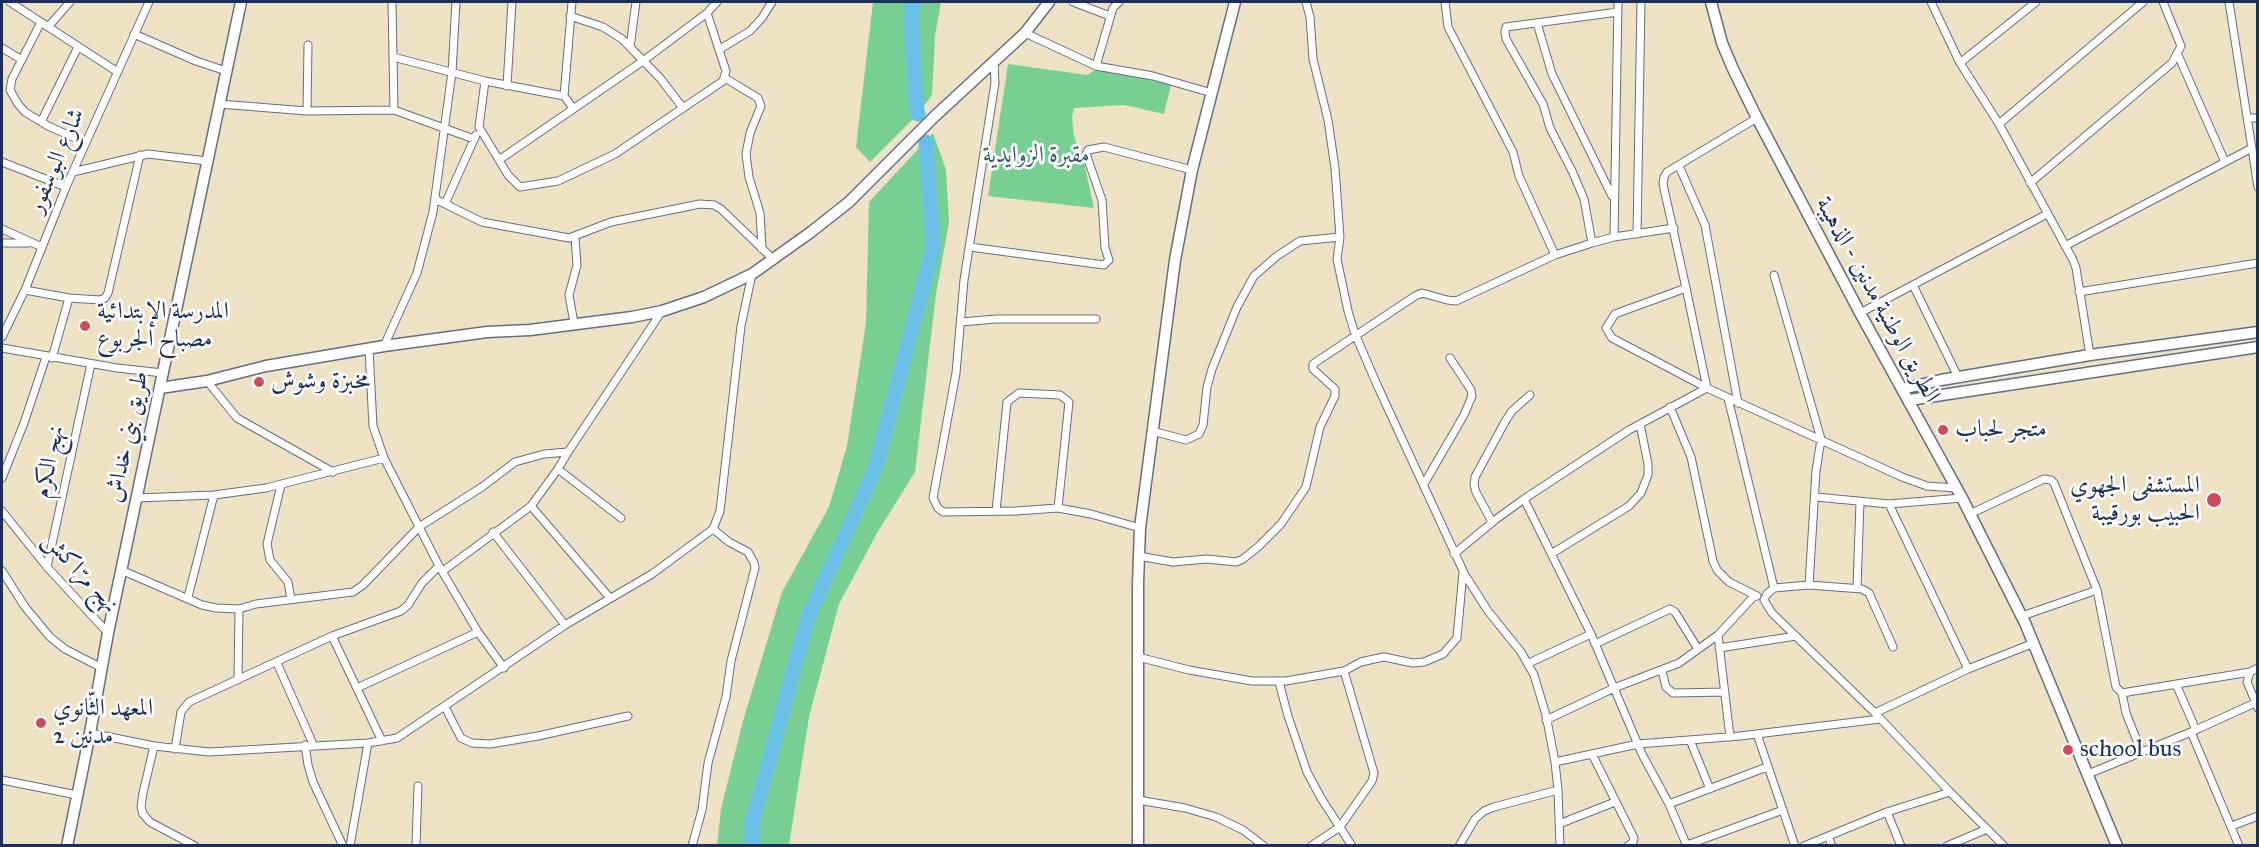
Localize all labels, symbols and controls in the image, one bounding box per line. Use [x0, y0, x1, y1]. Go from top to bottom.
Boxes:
street label: شارع البوسفور [22, 104, 92, 218]
park label: مقبرة الزوايدية [982, 142, 1090, 170]
street label: الطريق الوطنية مدنين - الذهيبة [1808, 192, 1946, 408]
place label: المدرسة الإبتدائية مصباح الجربوع [97, 298, 229, 354]
marker: المدرسة الإبتدائية مصباح الجربوع [78, 319, 92, 333]
place label: مخبزة وشوش [271, 368, 370, 396]
street label: طريق بني خداش [100, 369, 156, 505]
marker: مخبزة وشوش [252, 375, 266, 389]
place label: متجر لحباب [1955, 416, 2047, 444]
street label: نهج الكرم [28, 423, 72, 501]
marker: متجر لحباب [1936, 423, 1950, 437]
place label: المستشفى الجهوي الحبيب بورقيبة [2070, 472, 2200, 528]
marker: المستشفى الجهوي الحبيب بورقيبة [2205, 491, 2223, 509]
street label: نهج مرّاكش [36, 526, 124, 620]
place label: المعهد الثّانوي مدنين 2 [53, 695, 153, 751]
marker: المعهد الثّانوي مدنين 2 [34, 716, 48, 730]
place label: school bus [2080, 736, 2181, 764]
marker: school bus [2061, 743, 2075, 757]

